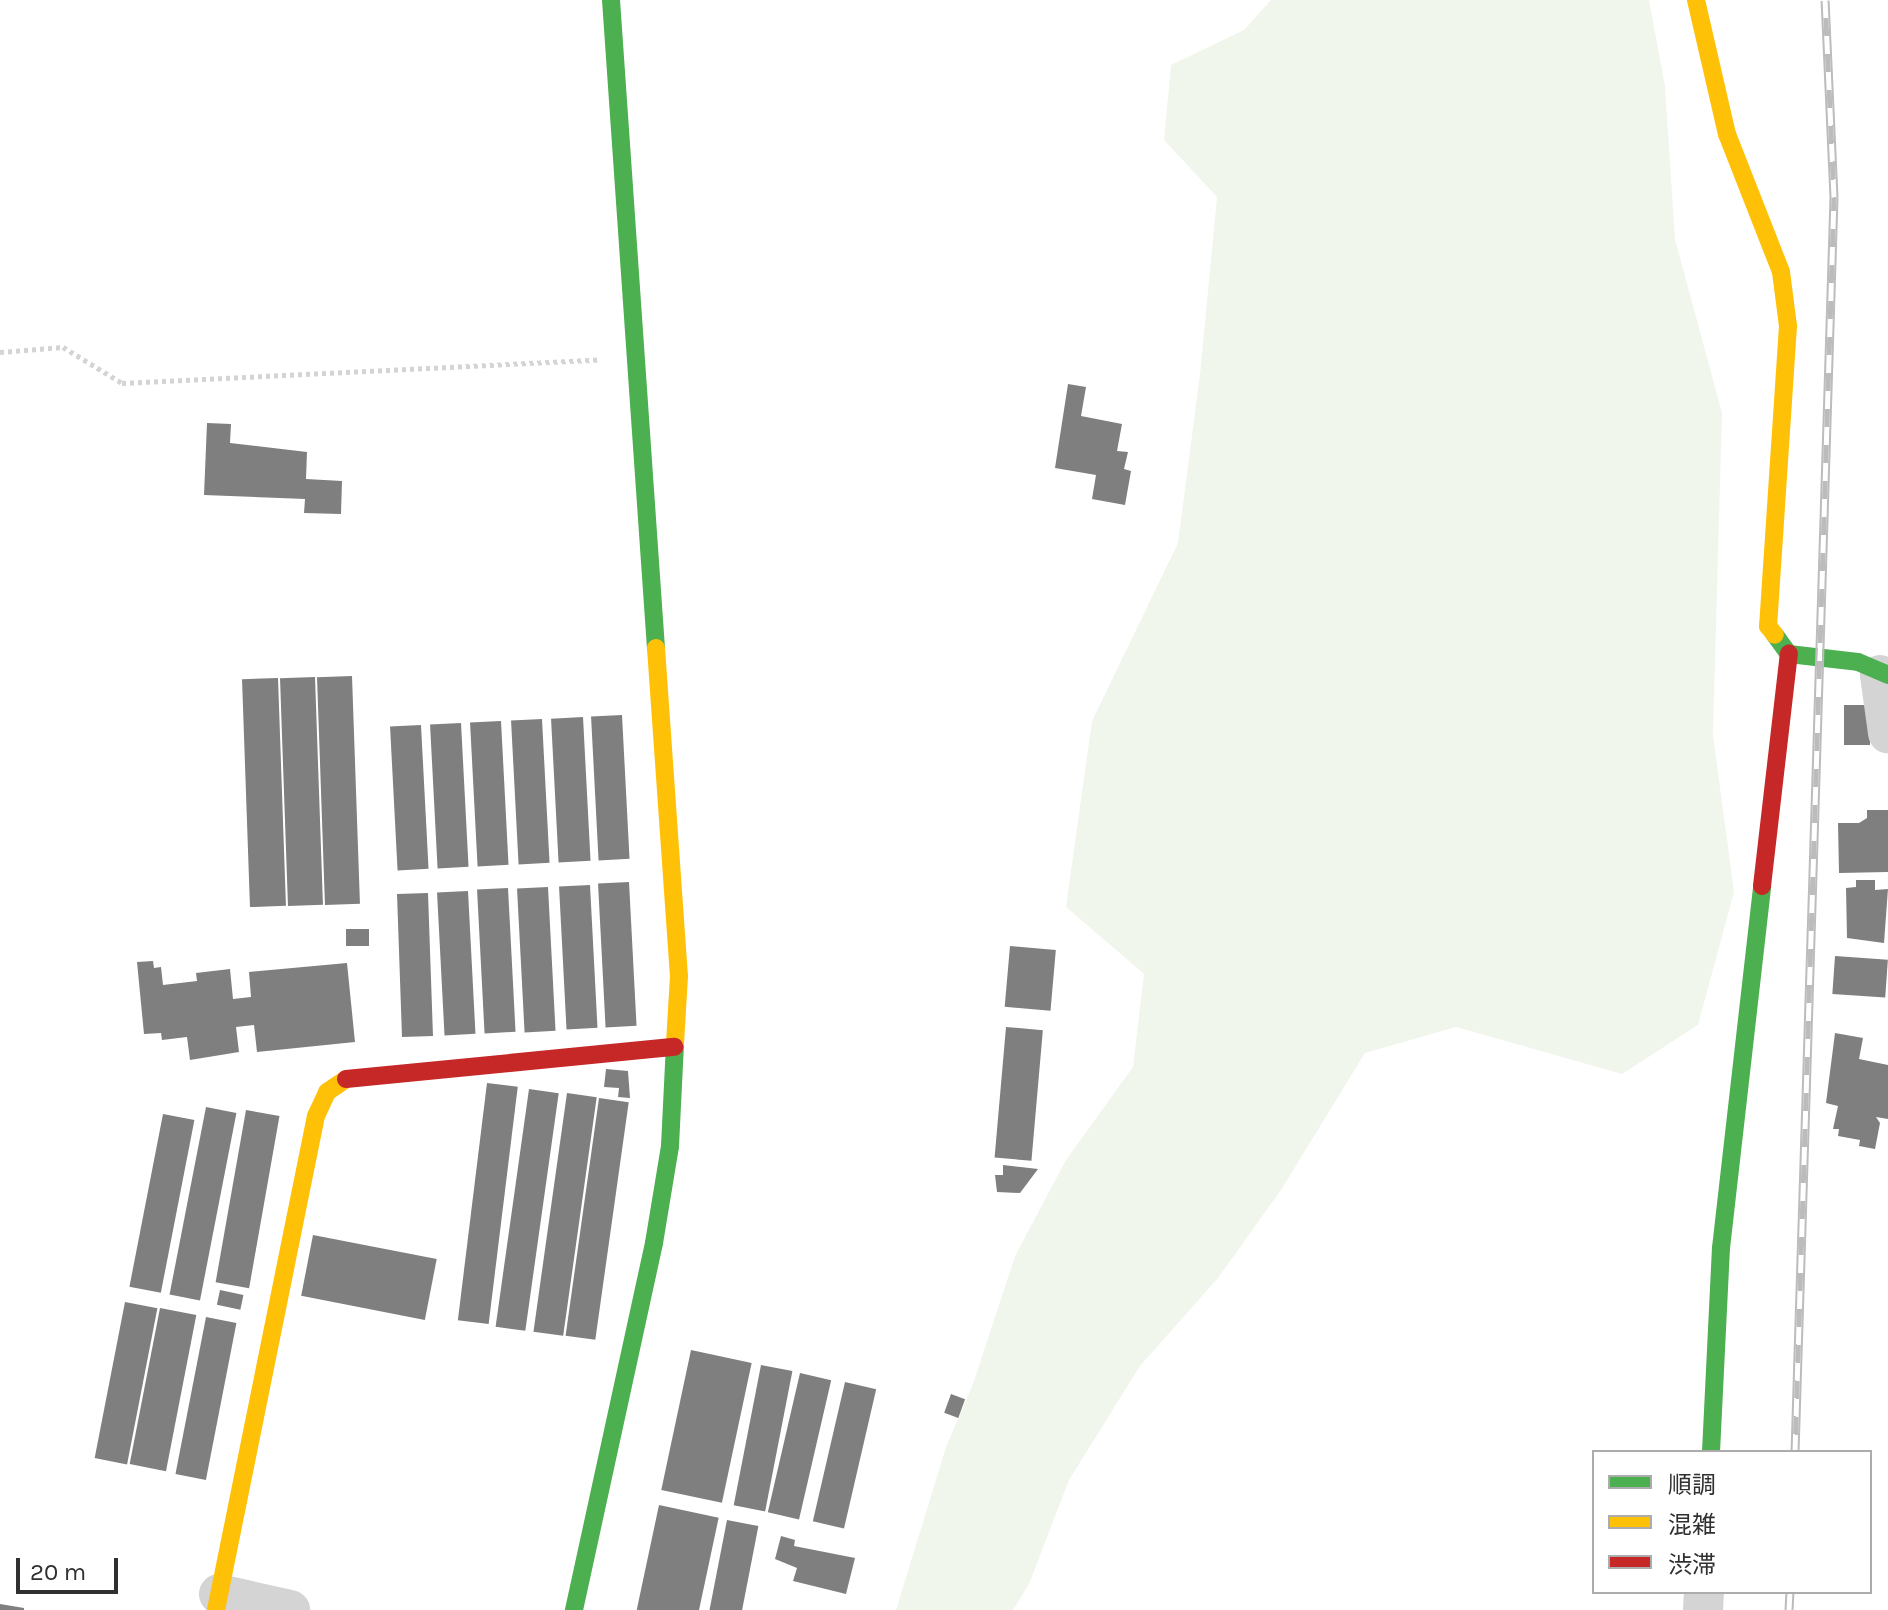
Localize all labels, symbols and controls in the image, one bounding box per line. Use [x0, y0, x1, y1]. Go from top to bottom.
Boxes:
legend [1592, 1450, 1872, 1594]
text: 順調 [1668, 1471, 1716, 1499]
text: 混雑 [1668, 1511, 1716, 1539]
scale bar [20, 1542, 122, 1592]
text: 渋滞 [1668, 1551, 1716, 1579]
text: 20 m [30, 1558, 86, 1586]

